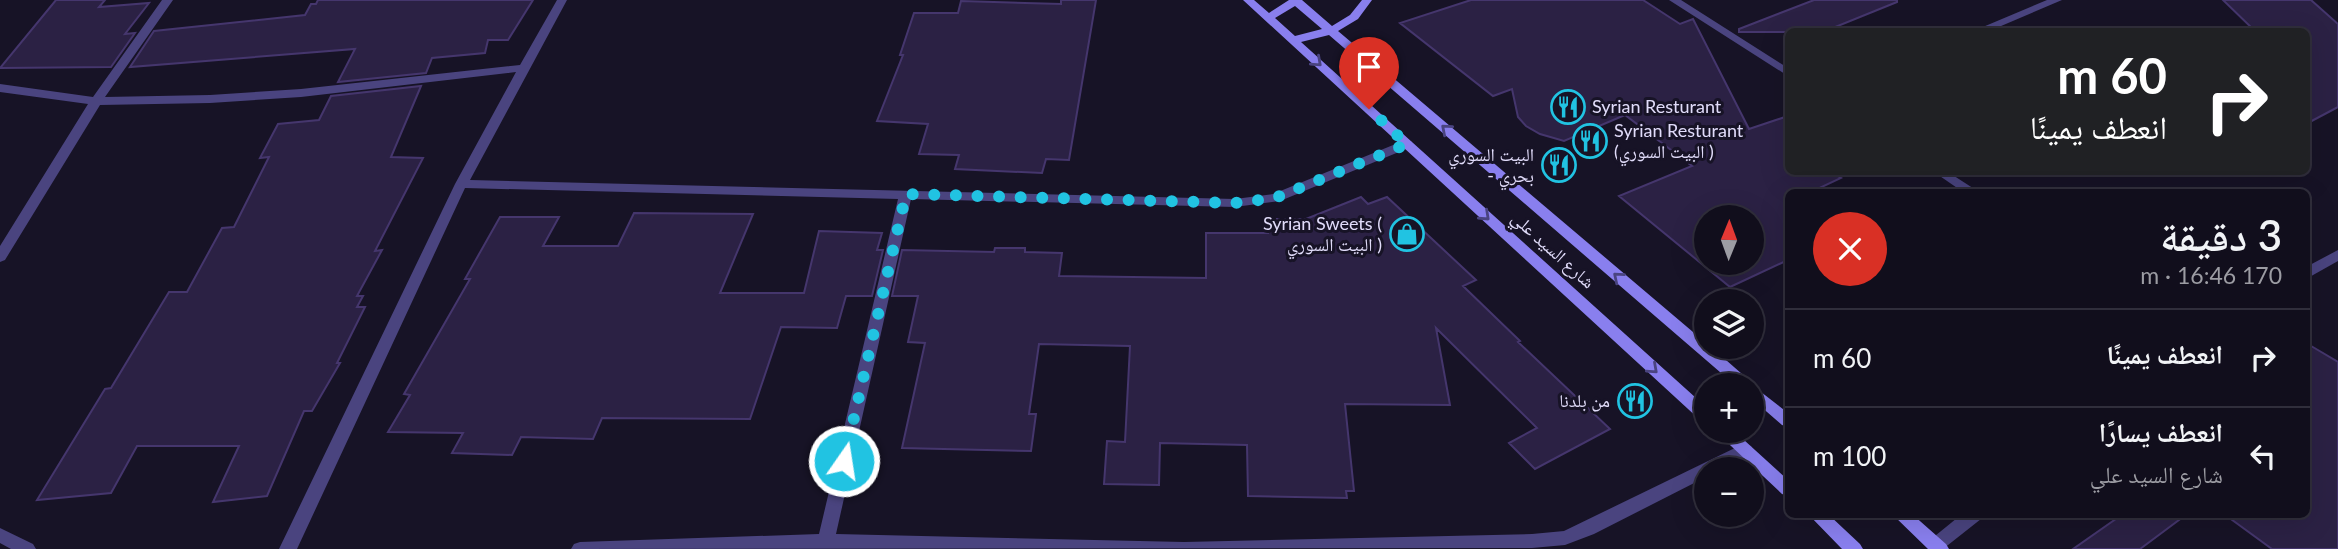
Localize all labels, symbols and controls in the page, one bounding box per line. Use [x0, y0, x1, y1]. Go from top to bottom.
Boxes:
pin [1339, 37, 1399, 109]
text: 60 m [2057, 46, 2167, 104]
icon: arrive [1350, 48, 1388, 86]
one-way arrow [1309, 54, 1322, 66]
icon: right [2191, 56, 2282, 147]
restaurant icon: Syrian Resturant [1549, 88, 1587, 126]
place label: Syrian Resturant [1592, 95, 1722, 117]
text: انعطف يمينًا [2030, 107, 2167, 146]
place label: Syrian Resturant (البيت السوري ) [1614, 119, 1744, 167]
restaurant icon: Syrian Resturant (البيت السوري ) [1571, 122, 1609, 160]
one-way arrow [1441, 125, 1454, 137]
place label: البيت السوري - بحري [1448, 143, 1534, 191]
restaurant icon: البيت السوري - بحري [1540, 146, 1578, 184]
north arrow [1694, 205, 1764, 275]
map controls [1694, 205, 1764, 527]
street label: شارع السيد علي [1504, 206, 1600, 296]
one-way arrow [1477, 208, 1490, 220]
text: 3 دقيقة [2160, 210, 2282, 260]
place label: Syrian Sweets ( البيت السوري ) [1263, 212, 1382, 260]
button: close [1813, 212, 1887, 286]
shop icon: Syrian Sweets ( البيت السوري ) [1388, 215, 1426, 253]
text: 170 m · 16:46 [2140, 261, 2282, 289]
one-way arrow [1614, 273, 1627, 285]
button: layers [1694, 289, 1764, 359]
text: انعطف يمينًا [2106, 338, 2223, 370]
icon: right [2244, 339, 2282, 377]
text: 60 m [1813, 342, 1871, 374]
one-way arrow [1645, 361, 1658, 373]
button: + [1694, 373, 1764, 443]
restaurant icon: من بلدنا [1616, 382, 1654, 420]
place label: من بلدنا [1559, 389, 1610, 412]
text: انعطف يسارًا [2099, 416, 2223, 448]
position arrow [807, 424, 881, 498]
icon: left [2244, 437, 2282, 475]
text: 100 m [1813, 440, 1886, 472]
button: − [1694, 457, 1764, 527]
text: شارع السيد علي [2090, 460, 2223, 488]

